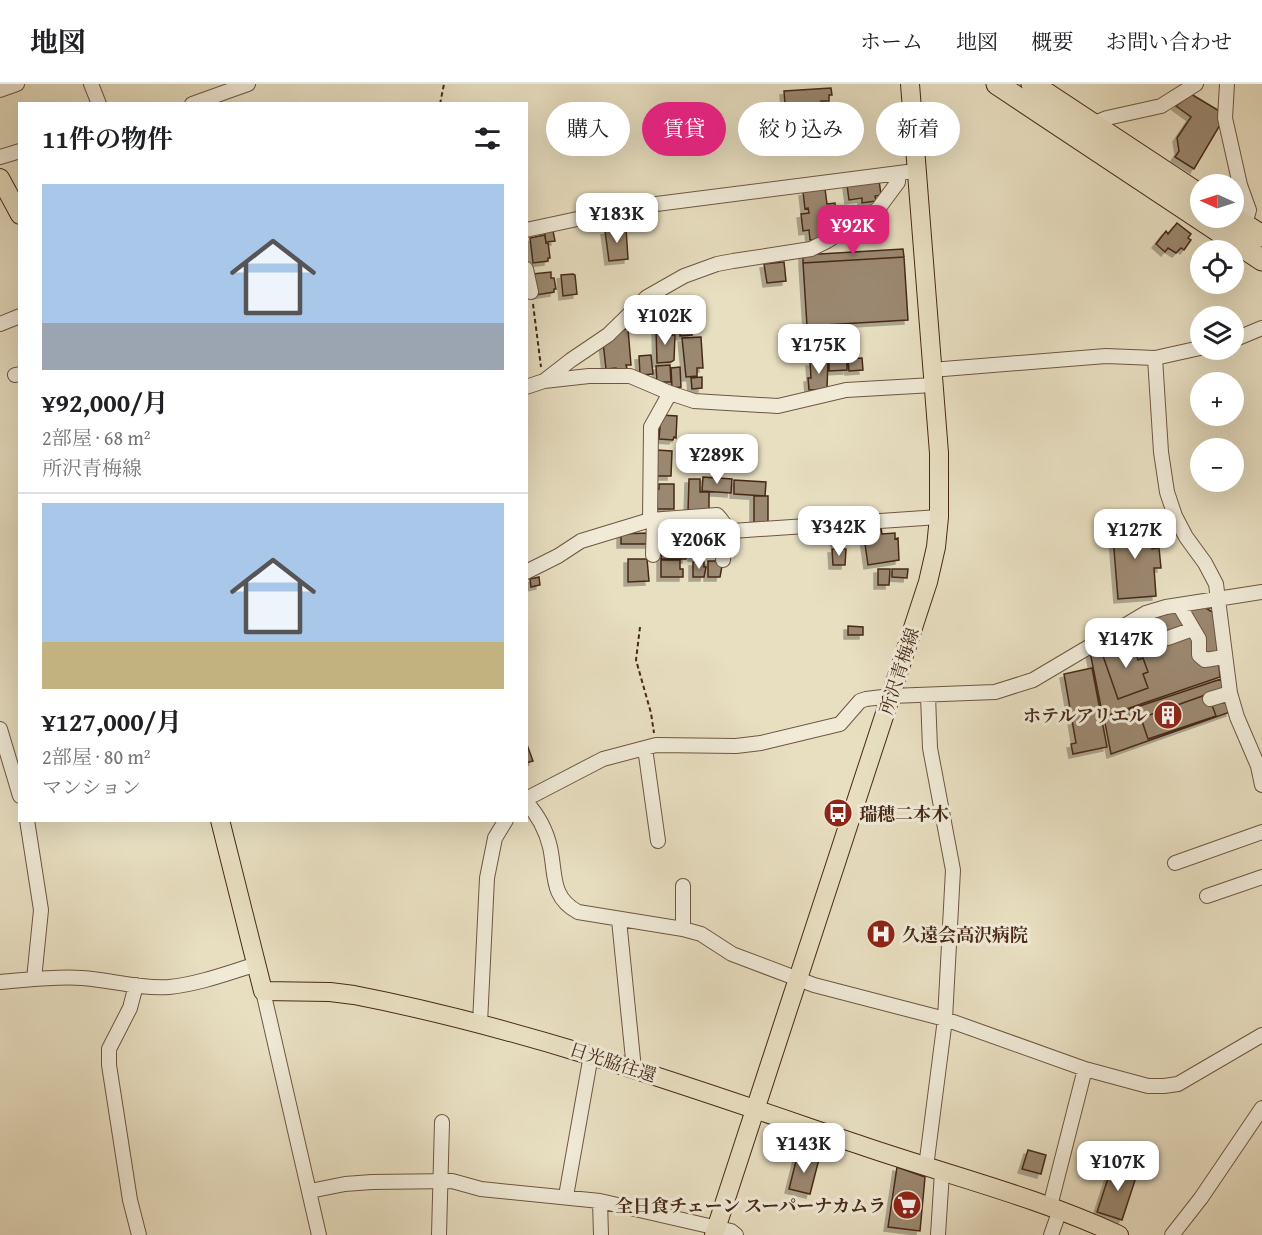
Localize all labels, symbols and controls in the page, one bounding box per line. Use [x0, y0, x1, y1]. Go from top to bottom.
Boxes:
text: 地図 [30, 21, 86, 62]
text: ホーム [860, 26, 923, 57]
text: 地図 [956, 26, 998, 57]
text: 概要 [1031, 26, 1073, 57]
text: お問い合わせ [1106, 26, 1232, 57]
chip: 購入 [546, 102, 630, 156]
chip: 賃貸 [642, 102, 726, 156]
chip: 絞り込み [738, 102, 864, 156]
chip: 新着 [876, 102, 960, 156]
text: 11件の物件 [42, 119, 173, 158]
icon: filters [471, 122, 504, 155]
north arrow [1190, 174, 1244, 228]
map controls [1190, 174, 1244, 492]
pin: ¥183K [575, 193, 659, 244]
text: ¥183K [590, 198, 644, 227]
pin: ¥92K [817, 205, 889, 256]
text: ¥92K [831, 210, 875, 239]
icon: home [219, 223, 327, 331]
button: locate [1190, 240, 1244, 294]
pin: ¥102K [623, 295, 707, 346]
text: ¥102K [638, 300, 692, 329]
button: layers [1190, 306, 1244, 360]
pin: ¥175K [777, 324, 861, 375]
text: ¥175K [792, 329, 846, 358]
button: + [1190, 372, 1244, 426]
text: ¥92,000/月 [42, 383, 169, 422]
text: 2部屋 · 68 m² [42, 423, 151, 452]
pin: ¥289K [675, 434, 759, 485]
button: − [1190, 438, 1244, 492]
text: ¥289K [690, 439, 744, 468]
text: 所沢青梅線 [42, 453, 142, 482]
pin: ¥342K [797, 506, 881, 557]
pin: ¥127K [1093, 509, 1177, 560]
text: ¥342K [812, 511, 866, 540]
text: ¥127K [1108, 514, 1162, 543]
pin: ¥206K [657, 519, 741, 570]
text: ¥206K [672, 524, 726, 553]
icon: home [219, 542, 327, 650]
pin: ¥147K [1084, 618, 1168, 669]
text: ¥147K [1099, 623, 1153, 652]
street label: 所沢青梅線 [872, 624, 926, 718]
building icon: ホテルアリエル [1152, 699, 1184, 731]
text: ¥127,000/月 [42, 702, 182, 741]
place label: ホテルアリエル [1023, 702, 1147, 729]
text: 2部屋 · 80 m² [42, 742, 151, 771]
text: マンション [42, 772, 141, 801]
bus stop icon: 瑞穂二本木 [822, 797, 854, 829]
place label: 瑞穂二本木 [859, 800, 949, 827]
hospital icon: 久遠会高沢病院 [865, 918, 897, 950]
place label: 久遠会高沢病院 [902, 921, 1028, 948]
street label: 日光脇往還 [566, 1035, 660, 1089]
pin: ¥143K [762, 1123, 846, 1174]
text: ¥143K [777, 1128, 831, 1157]
pin: ¥107K [1076, 1141, 1160, 1192]
text: ¥107K [1091, 1146, 1145, 1175]
supermarket icon: 全日食チェーン スーパーナカムラ [891, 1189, 923, 1221]
place label: 全日食チェーン スーパーナカムラ [615, 1192, 886, 1219]

